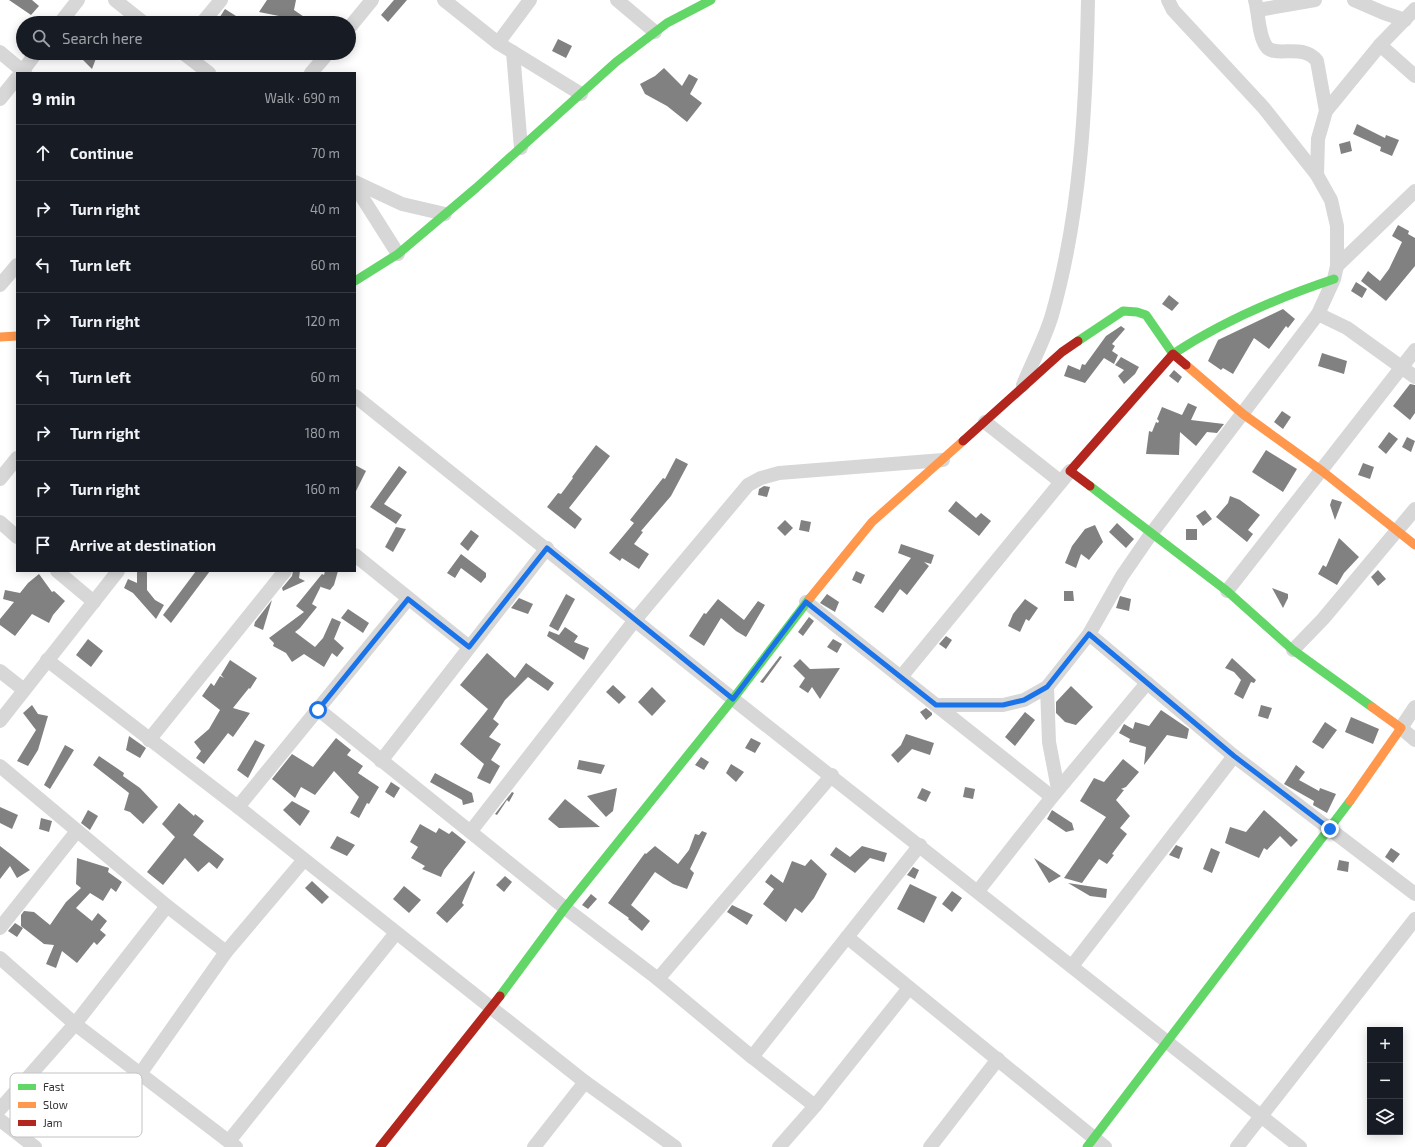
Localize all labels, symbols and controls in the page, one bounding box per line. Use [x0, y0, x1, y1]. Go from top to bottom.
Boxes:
search box [16, 16, 356, 60]
icon: search [30, 27, 52, 49]
text: Search here [62, 29, 143, 47]
text: 9 min [32, 88, 76, 108]
text: Walk · 690 m [264, 90, 340, 106]
icon: ahead [32, 142, 54, 164]
text: Continue [70, 144, 133, 162]
text: 70 m [311, 145, 340, 161]
icon: right [32, 198, 54, 220]
text: Turn right [70, 200, 140, 218]
text: 40 m [310, 201, 340, 217]
icon: left [32, 254, 54, 276]
text: Turn left [70, 256, 131, 274]
text: 60 m [310, 257, 340, 273]
icon: right [32, 310, 54, 332]
text: Turn right [70, 312, 140, 330]
text: 120 m [305, 313, 340, 329]
icon: left [32, 366, 54, 388]
text: Turn left [70, 368, 131, 386]
text: 60 m [310, 369, 340, 385]
icon: right [32, 422, 54, 444]
text: Turn right [70, 424, 140, 442]
text: 180 m [305, 425, 340, 441]
icon: right [32, 478, 54, 500]
text: Turn right [70, 480, 140, 498]
text: 160 m [305, 481, 340, 497]
icon: arrive [32, 534, 54, 556]
text: Arrive at destination [70, 536, 216, 554]
route start [309, 701, 327, 719]
route end [1321, 820, 1339, 838]
map controls [1367, 1027, 1403, 1135]
button: + [1367, 1027, 1403, 1063]
button: − [1367, 1063, 1403, 1099]
legend [10, 1073, 142, 1137]
text: Fast [43, 1080, 65, 1093]
text: Slow [43, 1098, 68, 1111]
button: layers [1367, 1099, 1403, 1135]
text: Jam [43, 1116, 62, 1129]

